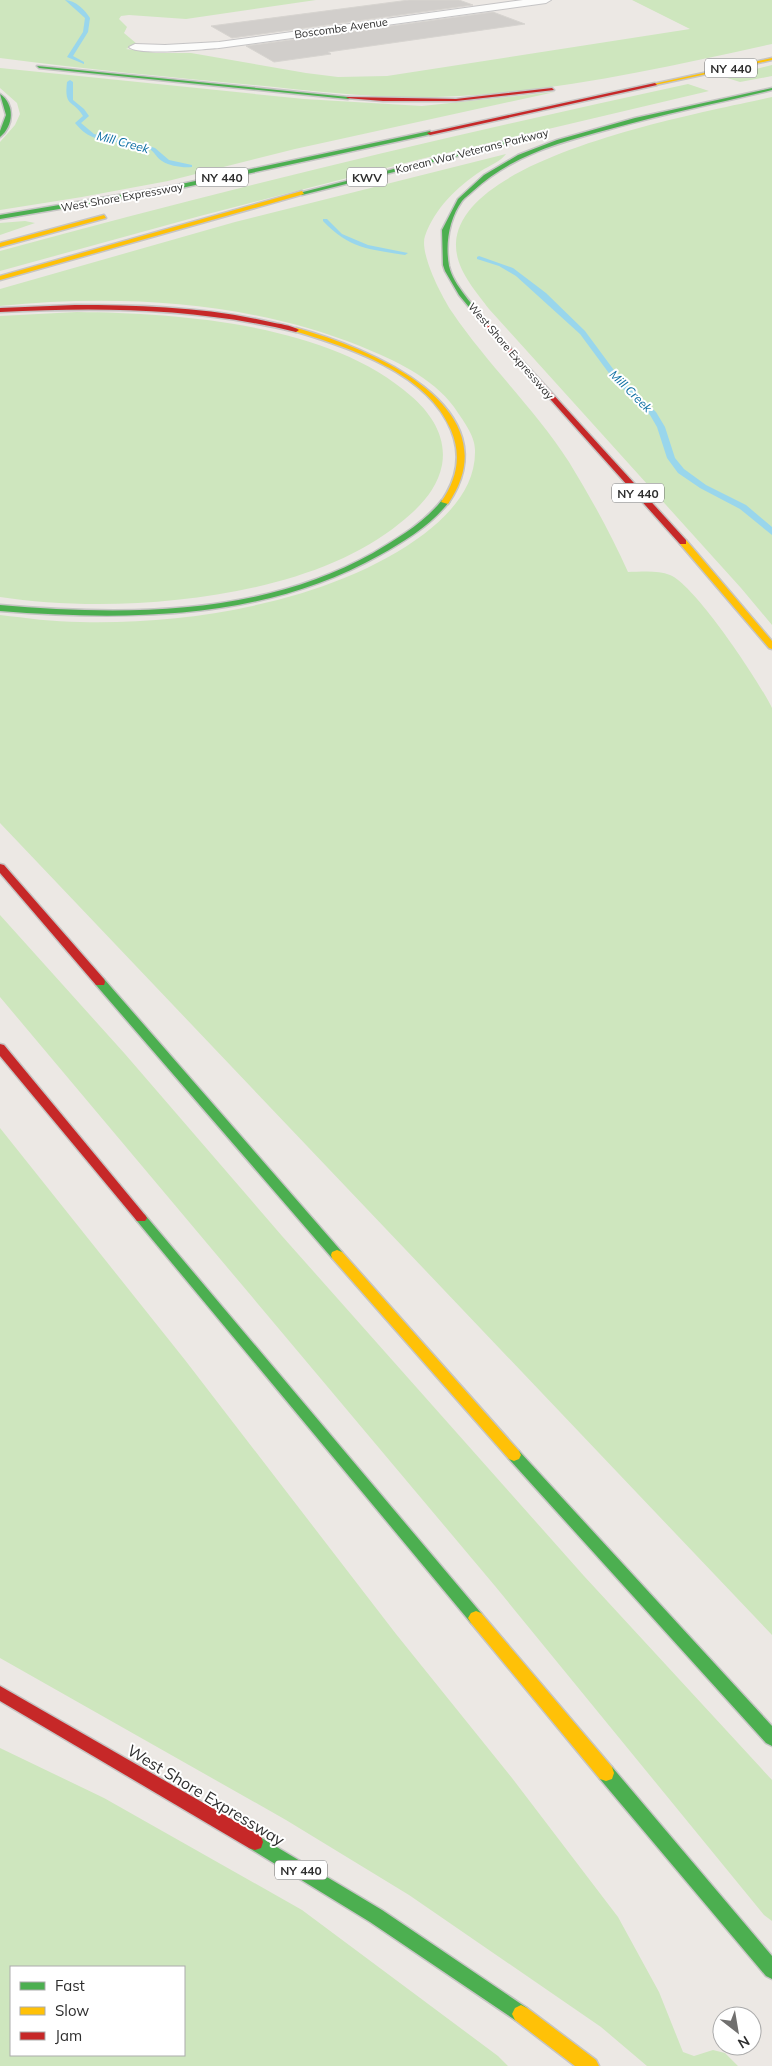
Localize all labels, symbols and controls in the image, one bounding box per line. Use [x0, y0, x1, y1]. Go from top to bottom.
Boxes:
street label: Boscombe Avenue [293, 15, 389, 41]
road number: NY 440 [705, 58, 757, 78]
street label: Korean War Veterans Parkway [394, 125, 550, 177]
water label: Mill Creek [95, 128, 152, 156]
road number: NY 440 [196, 168, 248, 186]
road number: KWV [347, 168, 387, 186]
street label: West Shore Expressway [60, 179, 184, 215]
street label: West Shore Expressway [465, 300, 557, 402]
water label: Mill Creek [607, 367, 656, 416]
road number: NY 440 [612, 483, 664, 502]
street label: West Shore Expressway [124, 1740, 289, 1850]
road number: NY 440 [275, 1860, 327, 1880]
legend [10, 1966, 185, 2056]
text: Fast [55, 1976, 85, 1995]
text: Slow [55, 2001, 89, 2020]
north arrow [712, 2006, 762, 2056]
text: Jam [55, 2026, 82, 2045]
text: N [735, 2032, 753, 2053]

